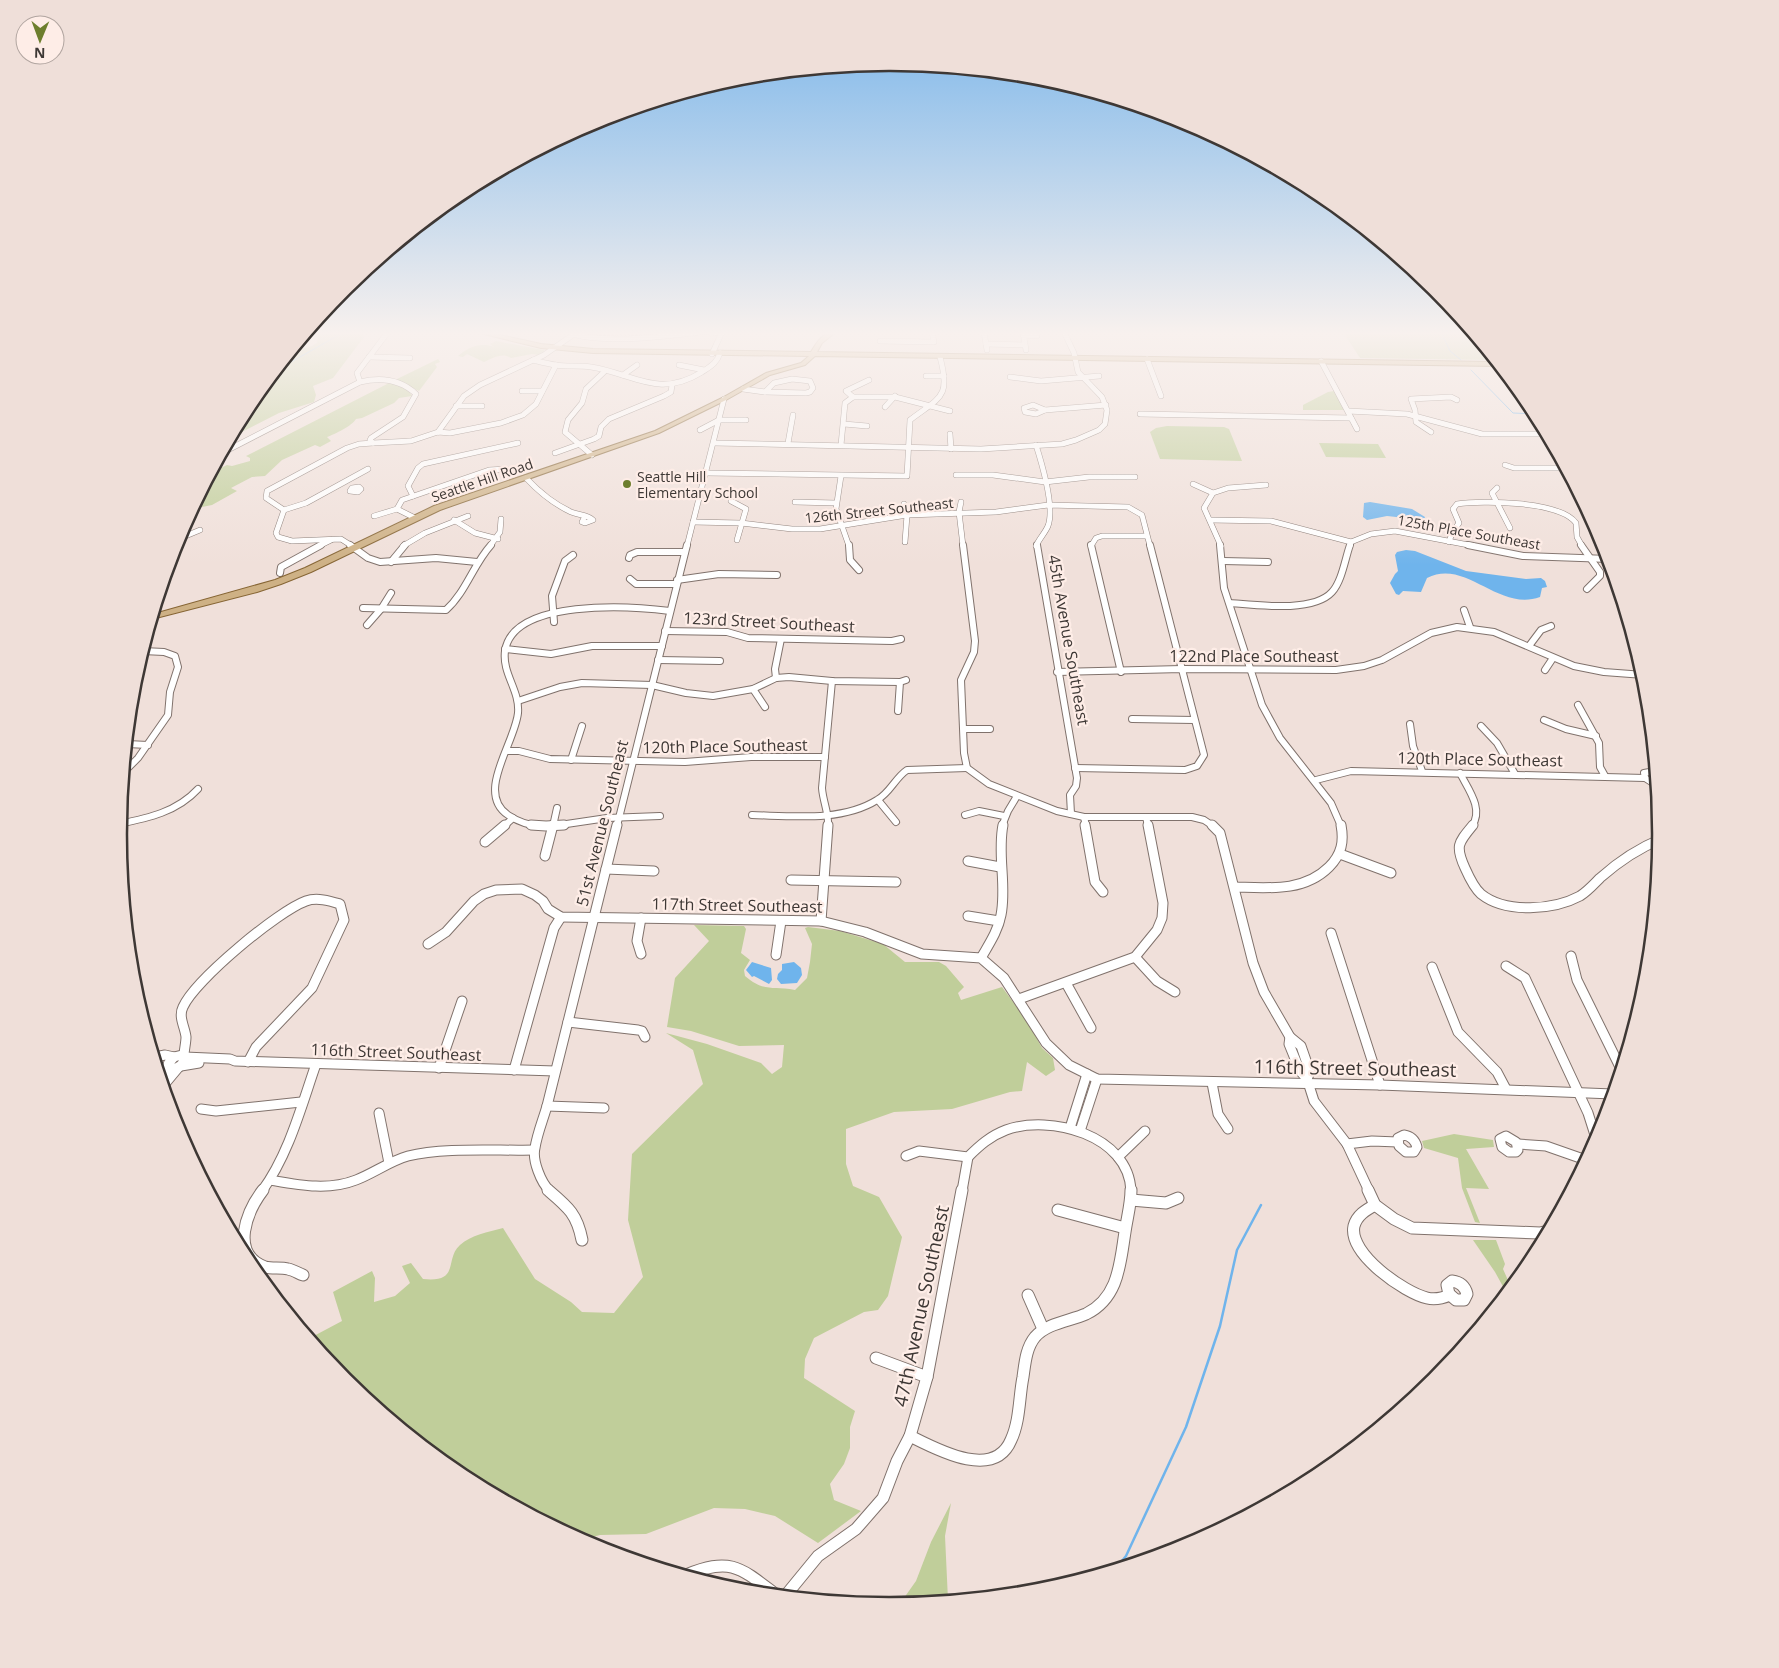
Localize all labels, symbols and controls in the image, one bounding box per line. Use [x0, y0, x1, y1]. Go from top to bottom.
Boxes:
north arrow [15, 15, 65, 65]
text: N [34, 44, 46, 63]
street label: Seattle Hill Road [429, 454, 535, 506]
place label: Seattle Hill Elementary School [637, 467, 758, 502]
marker: Seattle Hill Elementary School [621, 478, 633, 490]
street label: 126th Street Southeast [804, 493, 954, 527]
street label: 125th Place Southeast [1396, 510, 1542, 554]
street label: 45th Avenue Southeast [1043, 553, 1095, 727]
street label: 123rd Street Southeast [683, 607, 856, 637]
street label: 122nd Place Southeast [1169, 645, 1339, 667]
street label: 120th Place Southeast [642, 734, 808, 758]
street label: 51st Avenue Southeast [571, 737, 633, 908]
street label: 120th Place Southeast [1397, 747, 1563, 771]
street label: 117th Street Southeast [651, 893, 823, 917]
street label: 116th Street Southeast [310, 1038, 482, 1066]
street label: 116th Street Southeast [1253, 1053, 1457, 1083]
street label: 47th Avenue Southeast [887, 1203, 955, 1409]

